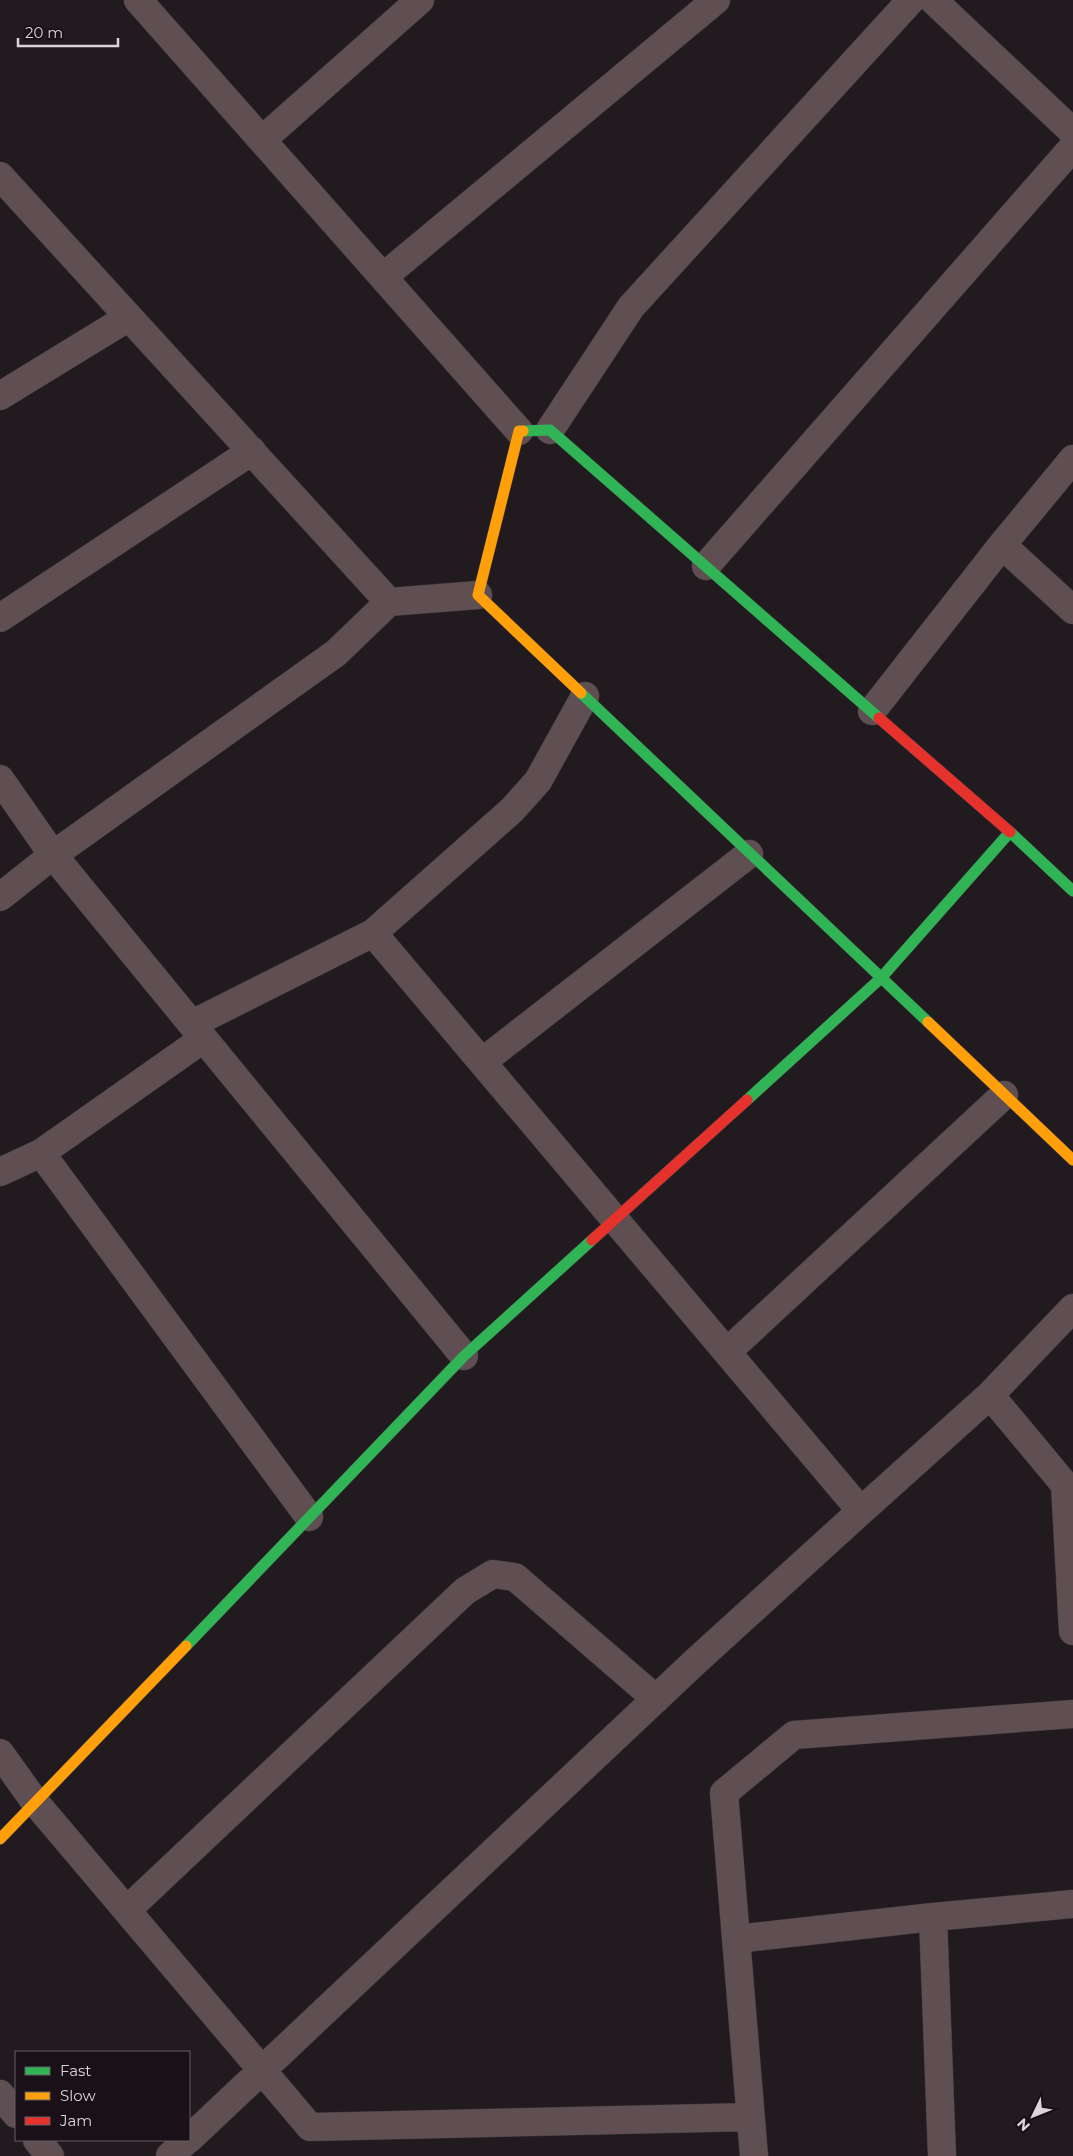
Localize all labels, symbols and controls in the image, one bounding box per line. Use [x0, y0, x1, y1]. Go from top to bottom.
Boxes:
scale bar [18, 15, 118, 47]
text: 20 m [25, 23, 63, 42]
legend [15, 2051, 190, 2141]
text: Fast [60, 2061, 91, 2080]
text: Slow [60, 2086, 96, 2105]
north arrow [1008, 2091, 1058, 2141]
text: Jam [59, 2111, 92, 2130]
text: N [1013, 2115, 1034, 2135]

